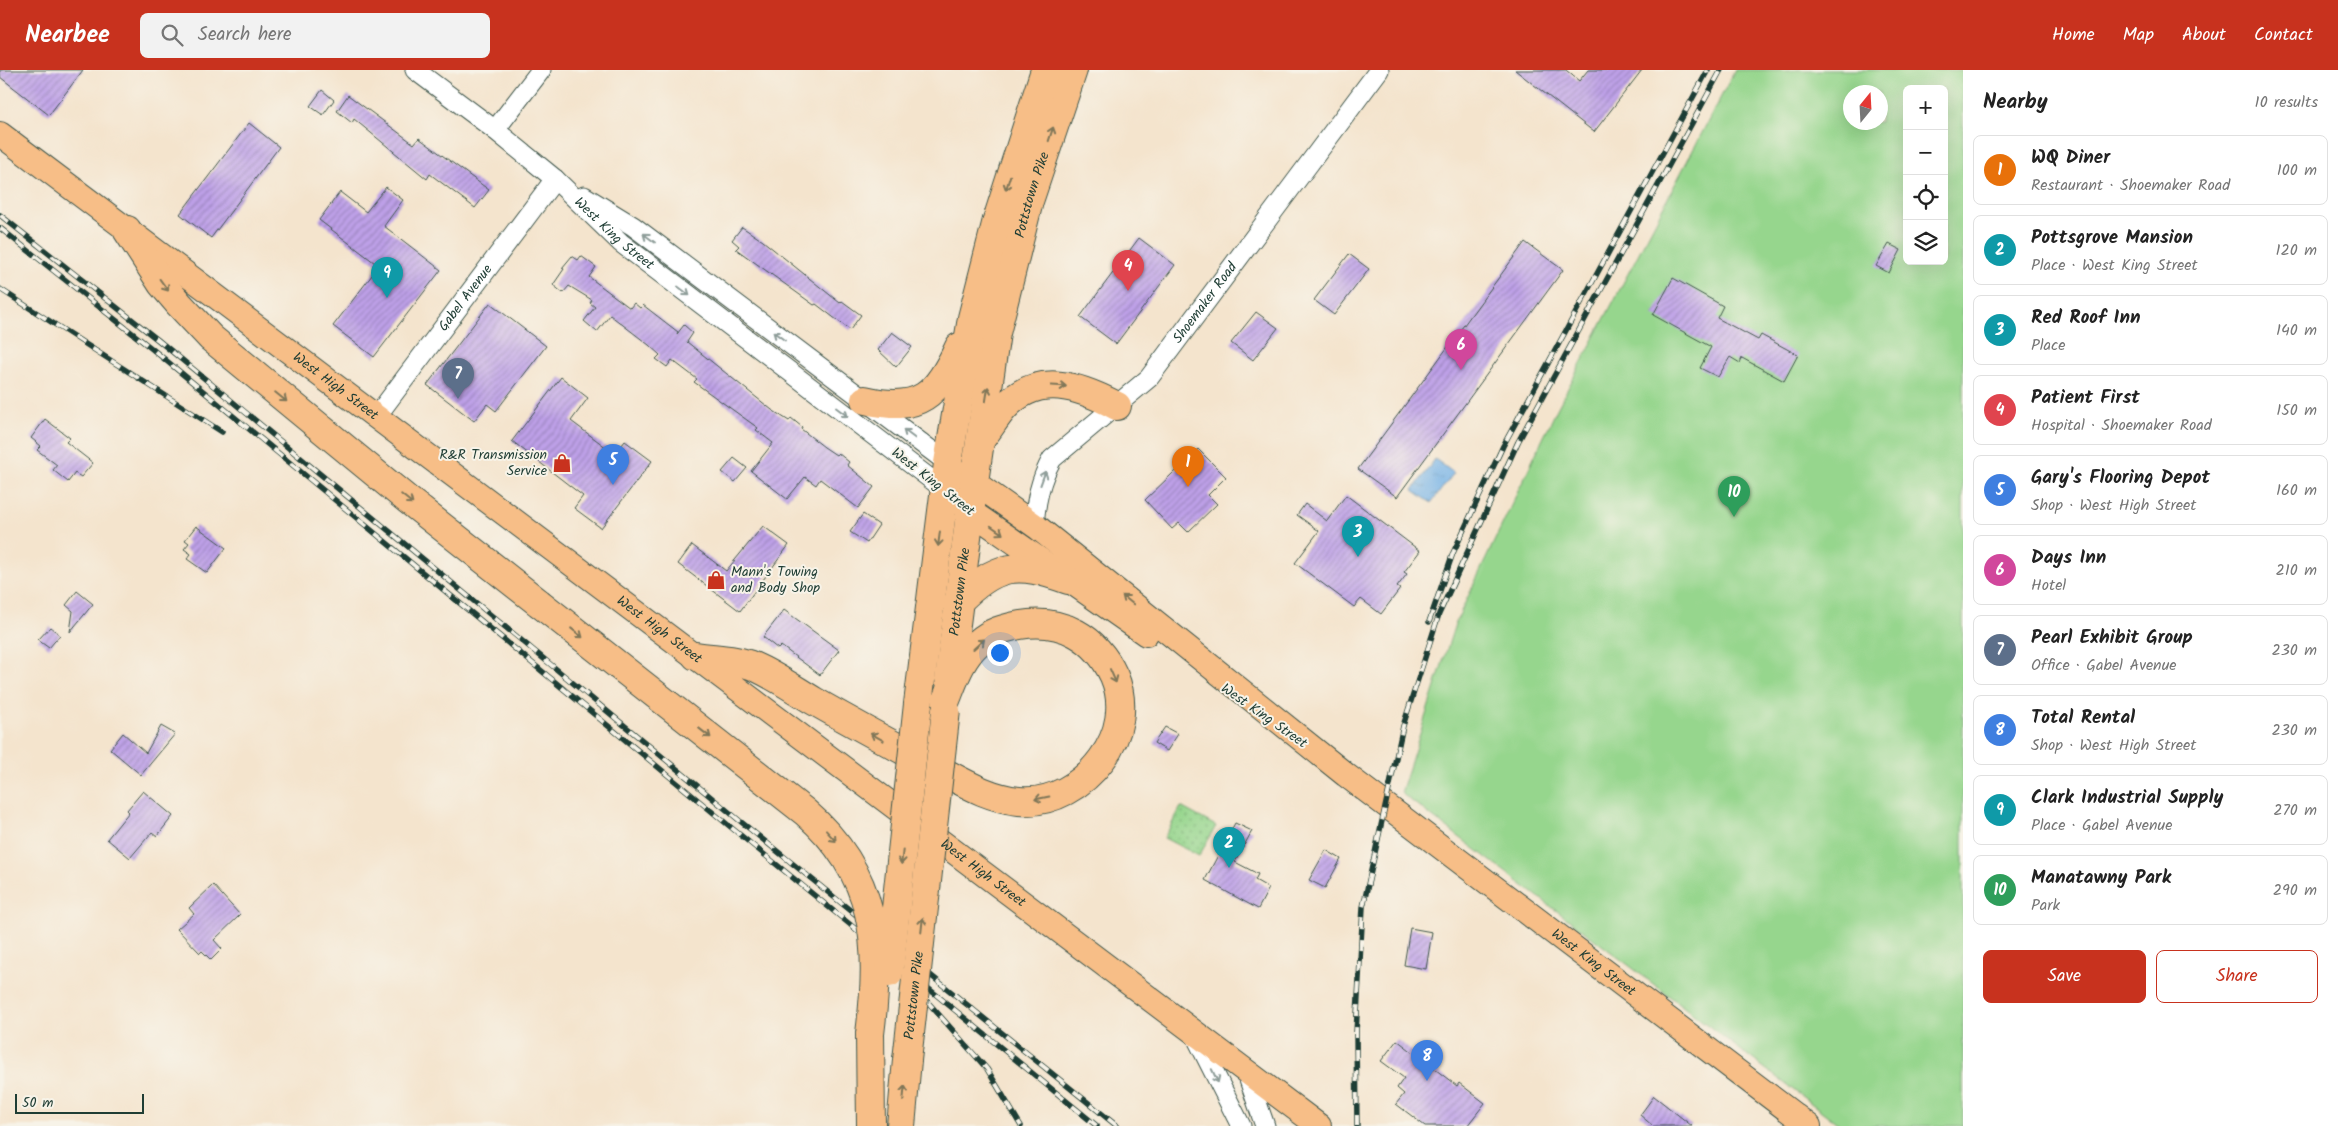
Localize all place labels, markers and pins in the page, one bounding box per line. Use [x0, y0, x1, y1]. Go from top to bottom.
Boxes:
pin: 4 [1112, 250, 1144, 291]
pin: 9 [371, 257, 403, 298]
pin: 6 [1445, 329, 1477, 370]
pin: 7 [442, 358, 474, 399]
place label: R&R Transmission Service [440, 444, 548, 482]
pin: 5 [597, 444, 629, 485]
pin: 1 [1172, 446, 1204, 487]
shop icon: R&R Transmission Service [551, 452, 573, 474]
pin: 10 [1718, 476, 1750, 517]
pin: 3 [1342, 516, 1374, 557]
place label: Mann's Towing and Body Shop [731, 561, 820, 599]
shop icon: Mann's Towing and Body Shop [705, 569, 727, 591]
pin: 2 [1213, 827, 1245, 868]
pin: 8 [1411, 1040, 1443, 1081]

